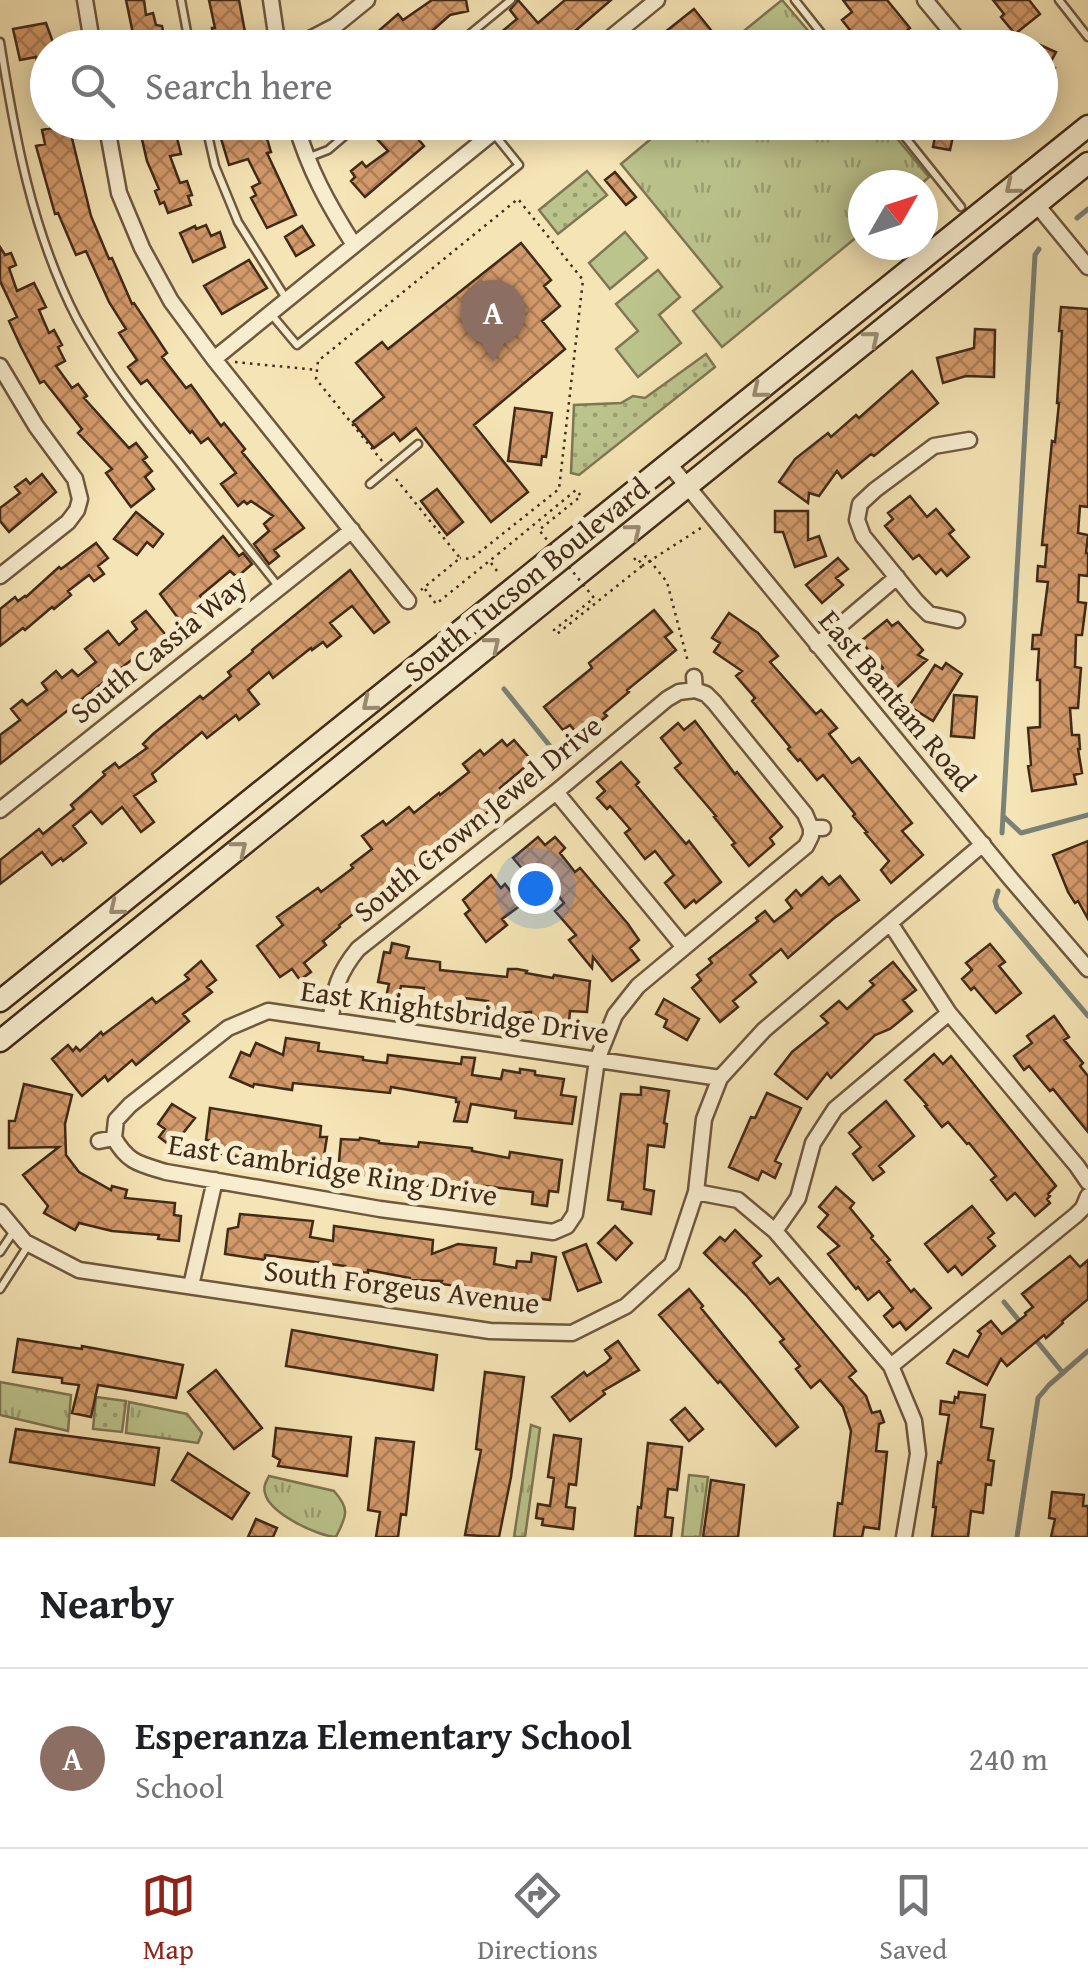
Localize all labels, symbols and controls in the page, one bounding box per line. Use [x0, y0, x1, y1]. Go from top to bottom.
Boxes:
search box [30, 30, 1058, 140]
text: Search here [145, 57, 333, 113]
icon: search [65, 58, 120, 113]
north arrow [848, 170, 938, 260]
one-way arrow [1006, 175, 1024, 193]
pin: A [460, 280, 526, 362]
one-way arrow [861, 332, 879, 350]
one-way arrow [753, 379, 771, 397]
street label: South Tucson Boulevard [394, 466, 658, 692]
one-way arrow [623, 525, 641, 543]
street label: South Cassia Way [60, 563, 256, 733]
street label: East Bantam Road [809, 600, 987, 800]
one-way arrow [482, 638, 500, 656]
one-way arrow [363, 692, 381, 710]
street label: South Crown Jewel Drive [343, 704, 611, 932]
one-way arrow [228, 842, 246, 860]
your location [510, 863, 561, 914]
one-way arrow [109, 896, 127, 914]
street label: East Knightsbridge Drive [298, 968, 612, 1054]
street label: East Cambridge Ring Drive [165, 1121, 501, 1217]
street label: South Forgeus Avenue [262, 1247, 542, 1325]
text: Nearby [40, 1572, 174, 1633]
text: Esperanza Elementary School [135, 1707, 632, 1763]
text: A [62, 1735, 83, 1782]
text: 240 m [969, 1735, 1048, 1782]
text: School [135, 1763, 224, 1810]
tab: Map [141, 1868, 196, 1969]
tab: Directions [477, 1868, 598, 1969]
tab: Saved [879, 1868, 947, 1969]

